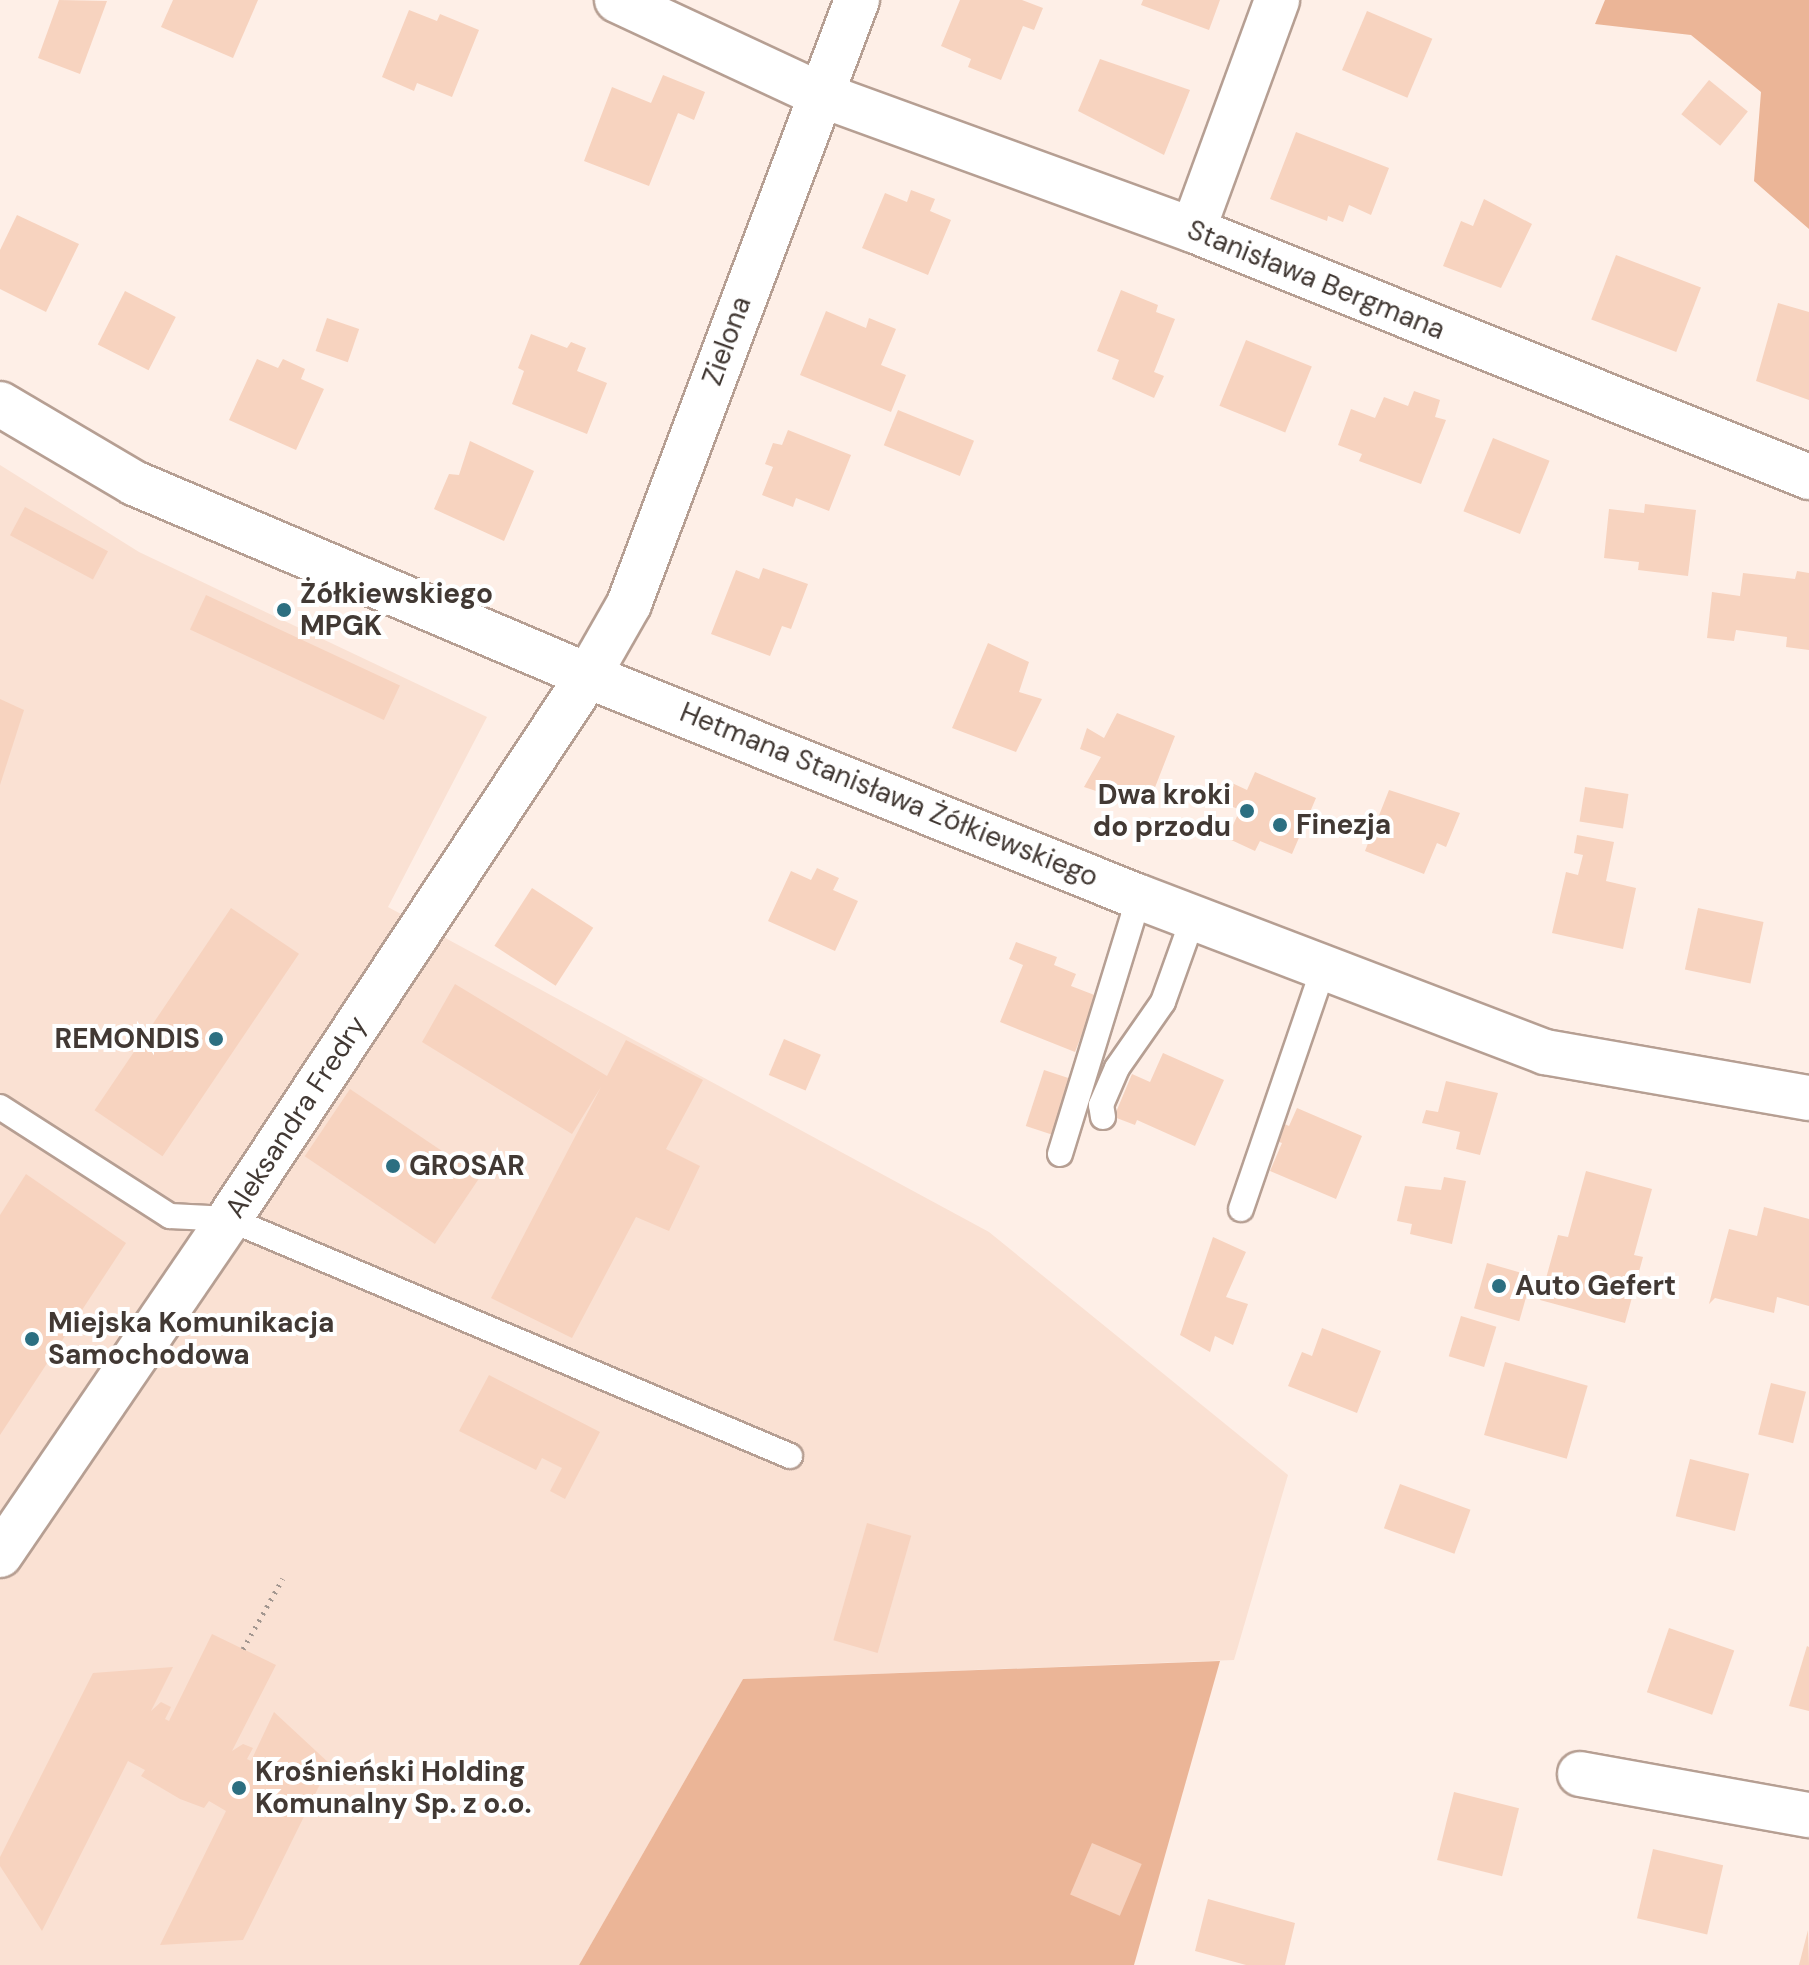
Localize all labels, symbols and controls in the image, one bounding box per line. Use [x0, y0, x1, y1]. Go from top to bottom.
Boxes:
street label: Stanisława Bergmana [1182, 213, 1450, 347]
street label: Zielona [695, 292, 759, 390]
place label: Żółkiewskiego MPGK [300, 577, 493, 643]
marker: Żółkiewskiego MPGK [275, 601, 293, 619]
street label: Hetmana Stanisława Żółkiewskiego [675, 696, 1103, 894]
place label: Dwa kroki do przodu [1093, 778, 1231, 844]
marker: Dwa kroki do przodu [1238, 802, 1256, 820]
place label: Finezja [1296, 808, 1391, 842]
marker: Finezja [1271, 816, 1289, 834]
street label: Aleksandra Fredry [218, 1010, 374, 1224]
place label: REMONDIS [55, 1022, 200, 1056]
marker: REMONDIS [207, 1030, 225, 1048]
place label: GROSAR [409, 1149, 525, 1183]
marker: GROSAR [384, 1157, 402, 1175]
place label: Auto Gefert [1515, 1269, 1676, 1303]
marker: Auto Gefert [1490, 1277, 1508, 1295]
place label: Miejska Komunikacja Samochodowa [48, 1306, 334, 1372]
marker: Miejska Komunikacja Samochodowa [23, 1330, 41, 1348]
place label: Krośnieński Holding Komunalny Sp. z o.o. [255, 1755, 532, 1821]
marker: Krośnieński Holding Komunalny Sp. z o.o. [230, 1779, 248, 1797]

